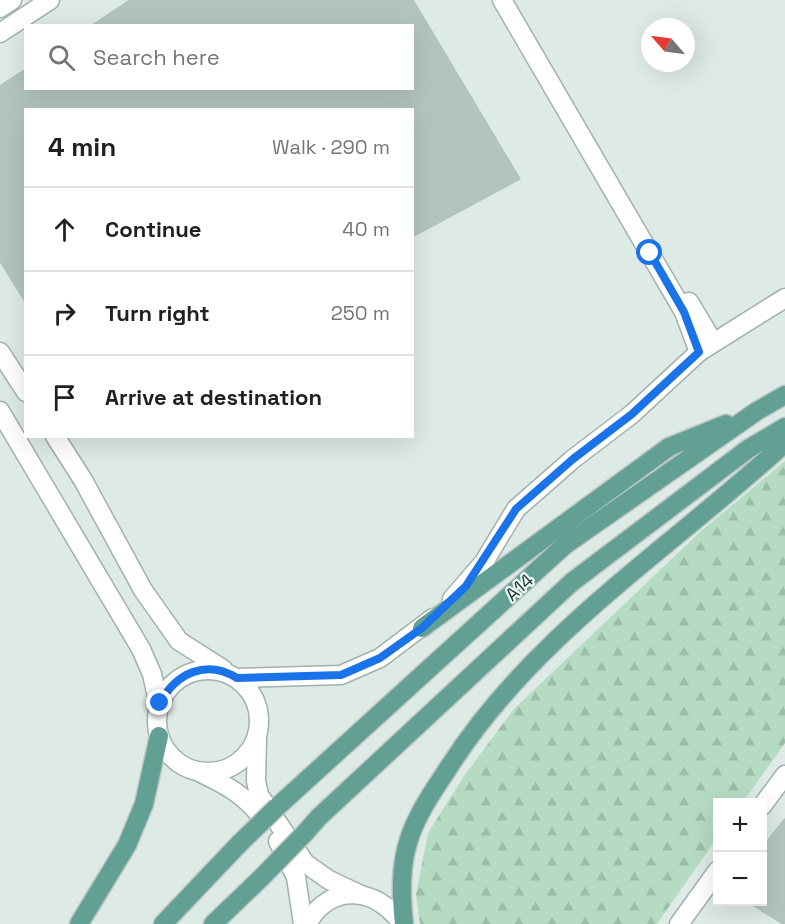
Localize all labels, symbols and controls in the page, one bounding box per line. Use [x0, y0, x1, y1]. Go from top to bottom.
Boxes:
north arrow [641, 18, 695, 72]
search box [24, 24, 414, 90]
icon: search [45, 41, 78, 74]
text: Search here [93, 43, 220, 71]
text: 4 min [48, 130, 116, 164]
text: Walk · 290 m [272, 134, 390, 160]
icon: ahead [48, 213, 81, 246]
text: Continue [105, 215, 201, 243]
text: 40 m [342, 216, 390, 242]
route start [636, 239, 662, 265]
icon: right [48, 297, 81, 330]
text: Turn right [105, 299, 210, 327]
text: 250 m [331, 300, 390, 326]
icon: arrive [48, 381, 81, 414]
text: Arrive at destination [105, 383, 322, 411]
street label: A14 [500, 568, 538, 606]
route end [146, 689, 172, 715]
map controls [713, 798, 767, 906]
button: + [713, 798, 767, 852]
button: − [713, 852, 767, 906]

